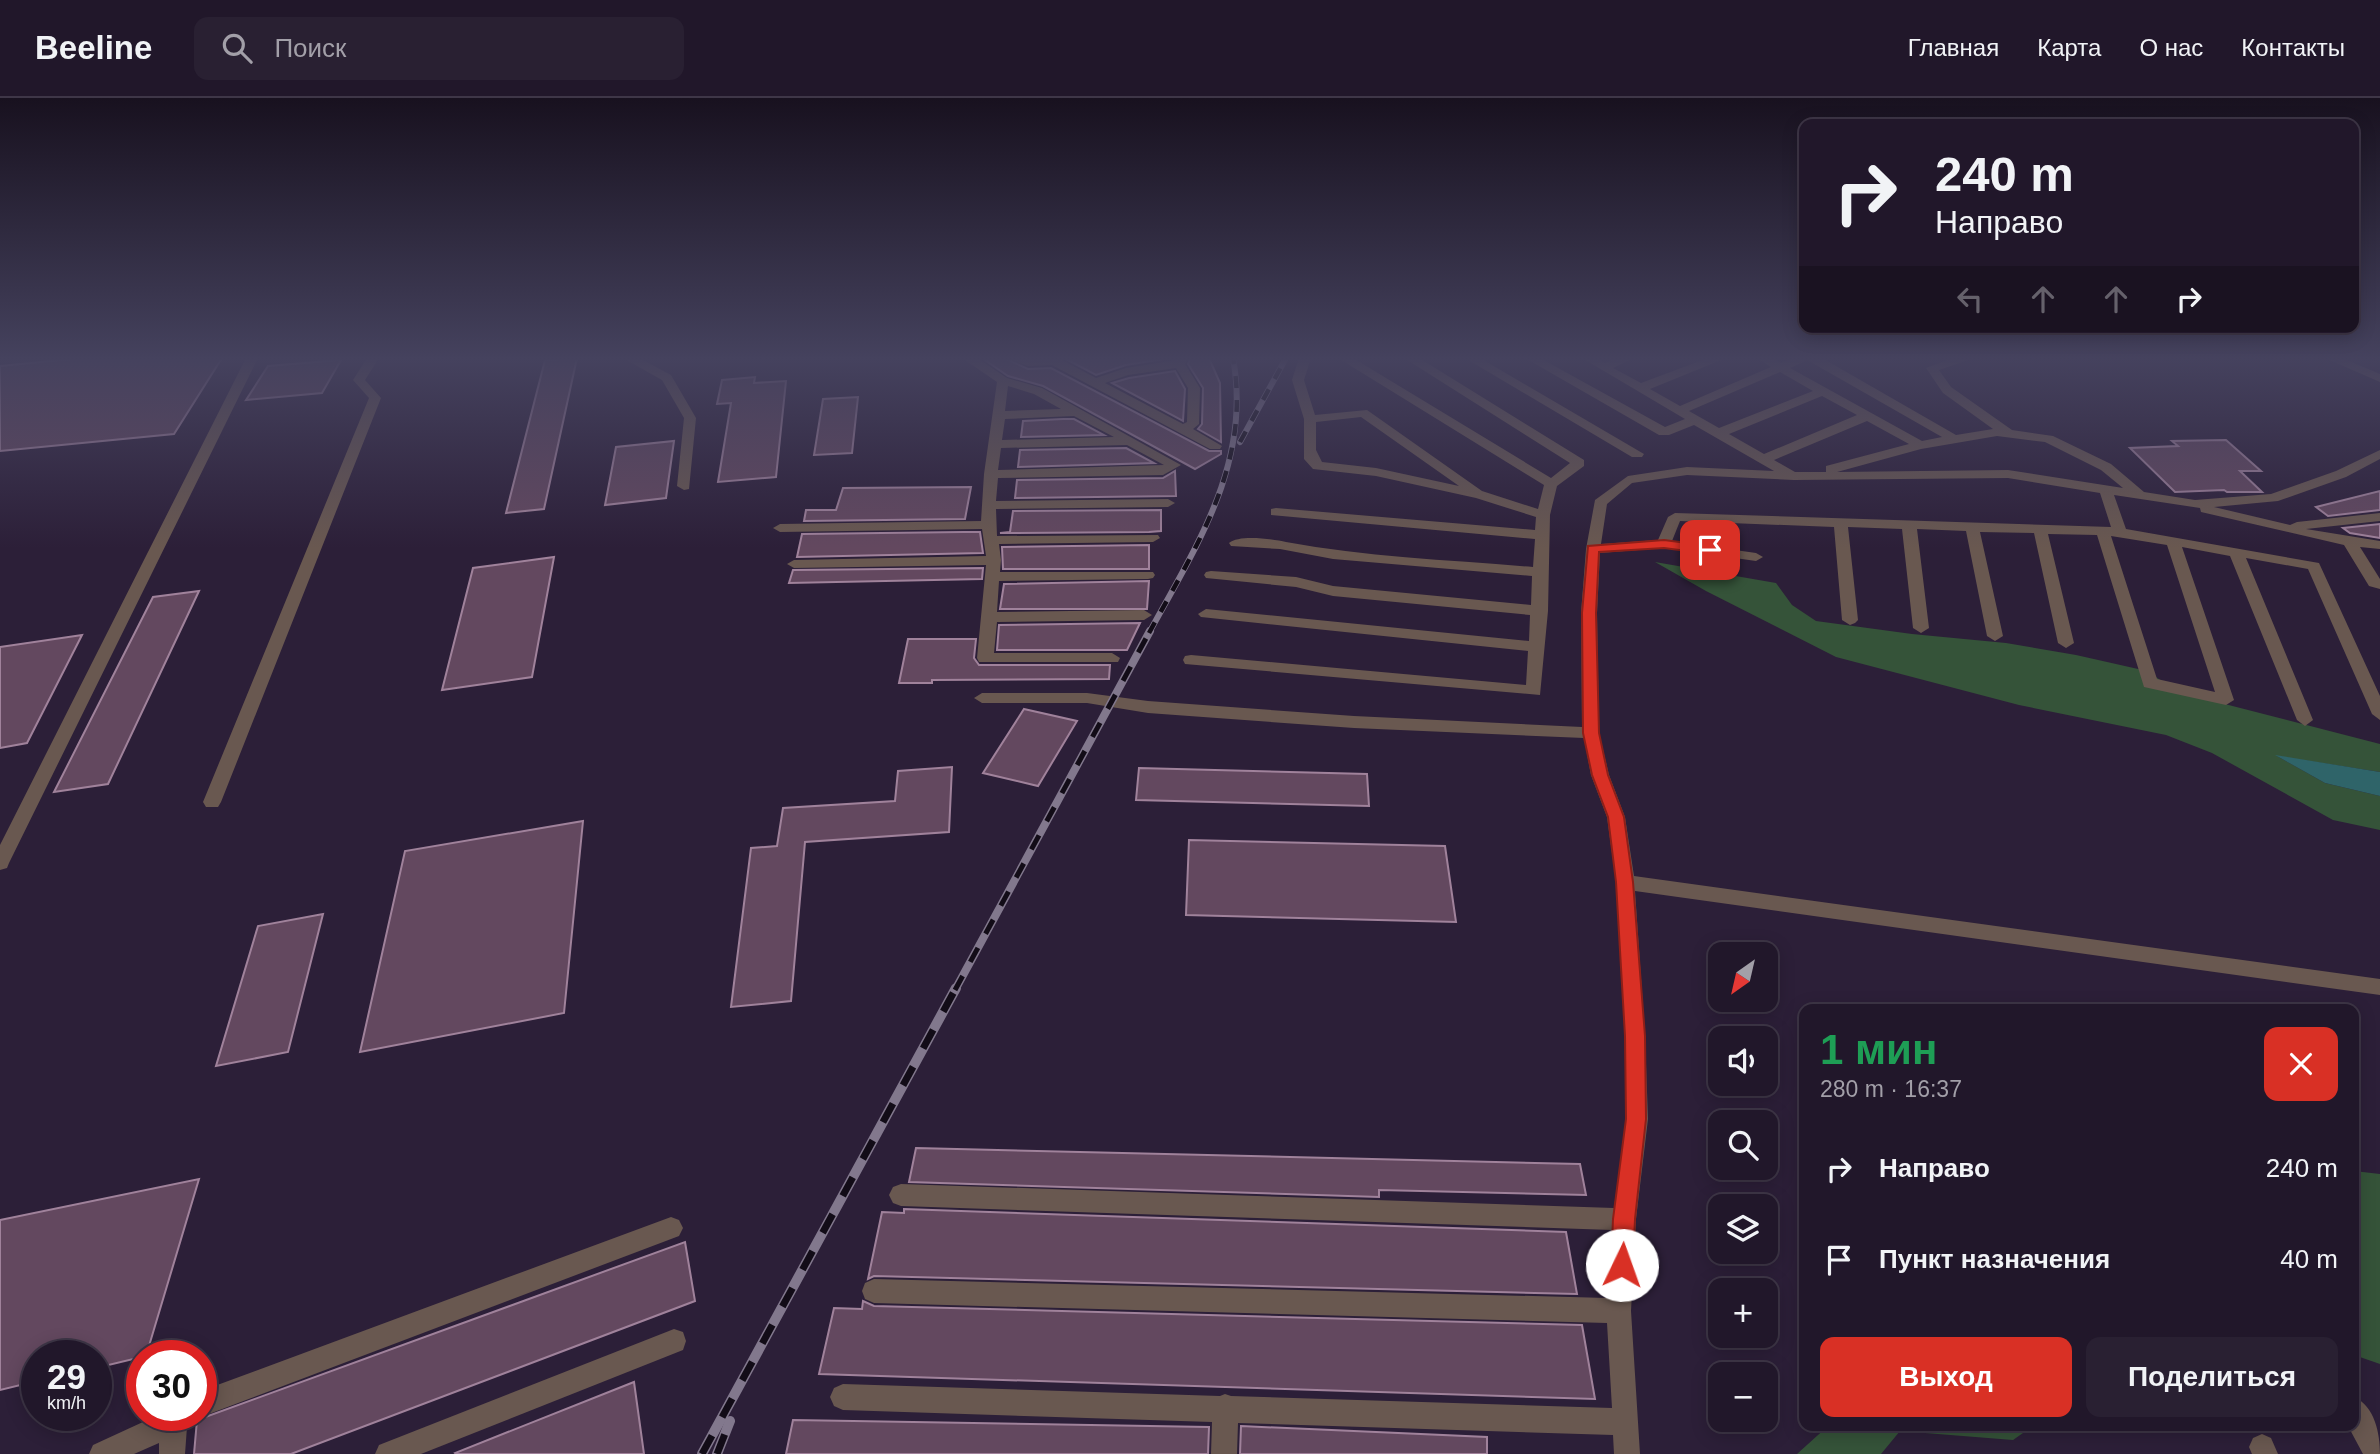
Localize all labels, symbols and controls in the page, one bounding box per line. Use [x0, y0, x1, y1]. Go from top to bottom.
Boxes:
search box [194, 17, 684, 80]
text: Beeline [35, 29, 152, 66]
icon: search [218, 29, 256, 67]
text: Поиск [274, 33, 346, 63]
text: Главная [1908, 34, 1999, 61]
text: Карта [2037, 34, 2101, 61]
text: О нас [2139, 34, 2203, 61]
text: Контакты [2241, 34, 2345, 61]
icon: right [1820, 147, 1911, 238]
text: 240 m [1935, 147, 2074, 201]
text: Направо [1935, 204, 2063, 240]
icon: left [1951, 280, 1989, 318]
icon: ahead [2024, 280, 2062, 318]
icon: ahead [2097, 280, 2135, 318]
icon: right [2170, 280, 2208, 318]
pin [1680, 520, 1740, 580]
icon: arrive [1691, 531, 1729, 569]
north arrow [1708, 942, 1778, 1012]
map controls [1708, 942, 1778, 1432]
button: sound [1708, 1026, 1778, 1096]
text: 1 мин [1820, 1026, 1937, 1073]
button: close [2264, 1027, 2338, 1101]
text: 280 m · 16:37 [1820, 1076, 1962, 1102]
button: search [1708, 1110, 1778, 1180]
icon: right [1820, 1150, 1858, 1188]
text: Направо [1879, 1153, 1990, 1183]
text: 240 m [2266, 1153, 2338, 1183]
button: layers [1708, 1194, 1778, 1264]
position arrow [1585, 1228, 1659, 1302]
icon: arrive [1820, 1241, 1858, 1279]
text: Пункт назначения [1879, 1244, 2110, 1274]
text: 40 m [2280, 1244, 2338, 1274]
button: + [1708, 1278, 1778, 1348]
button: Выход [1820, 1337, 2072, 1417]
button: Поделиться [2086, 1337, 2338, 1417]
speed limit sign: 30 [126, 1340, 217, 1431]
text: 29 [47, 1357, 86, 1396]
button: − [1708, 1362, 1778, 1432]
text: km/h [47, 1393, 86, 1413]

